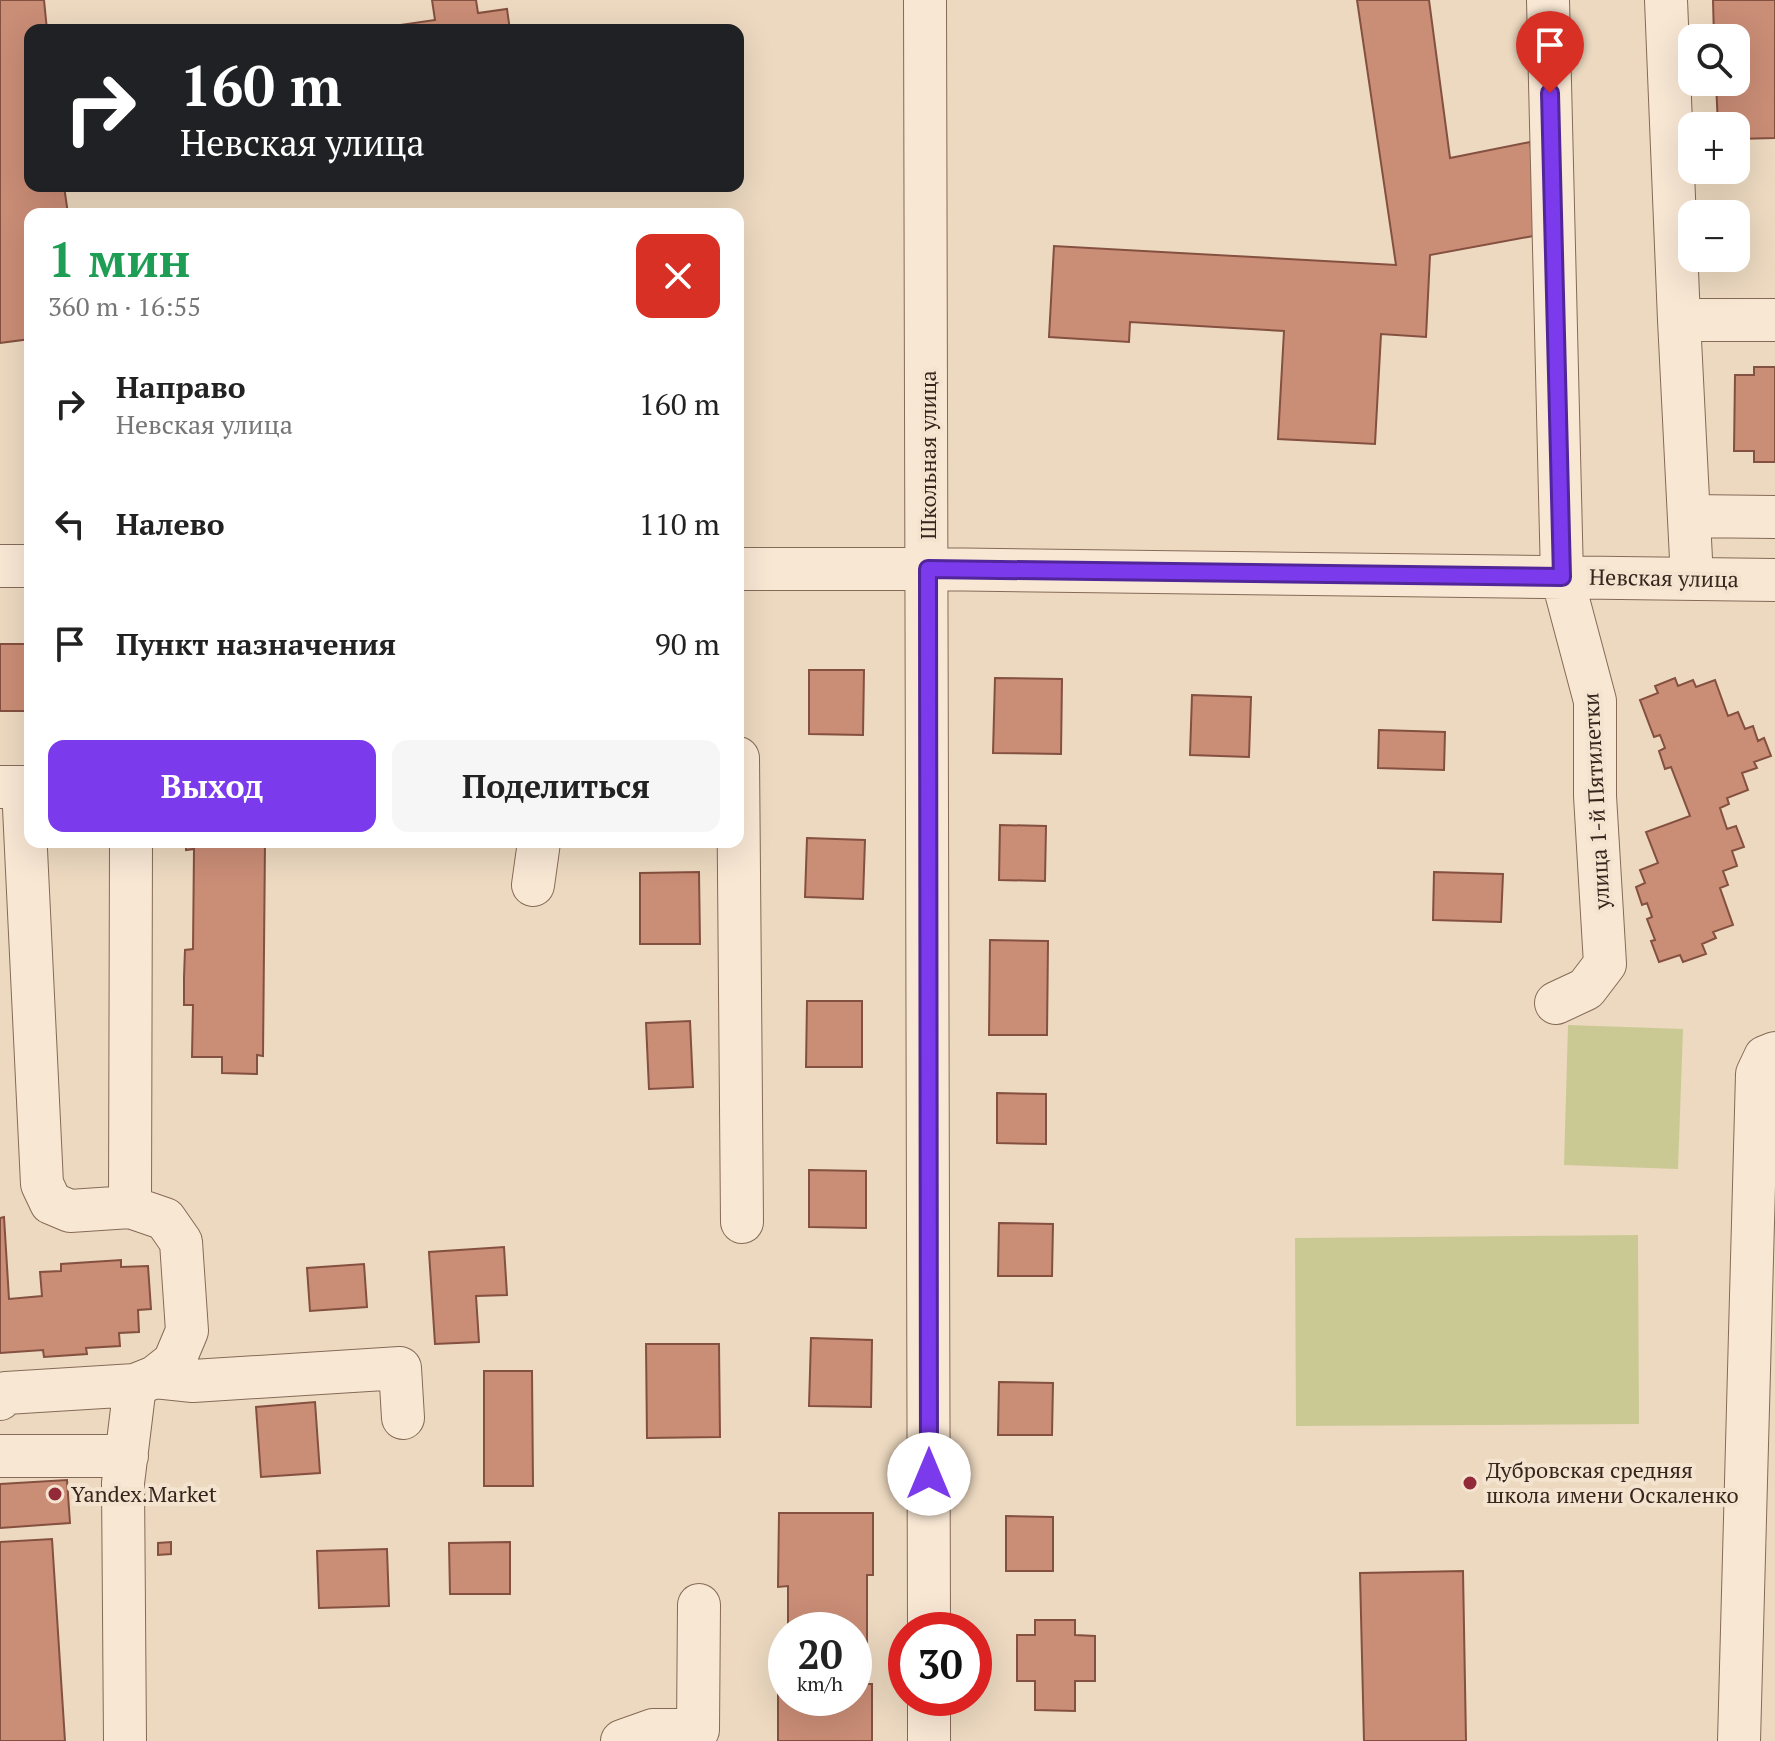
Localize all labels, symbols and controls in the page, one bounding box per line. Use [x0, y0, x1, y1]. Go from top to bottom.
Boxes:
pin [1516, 11, 1584, 93]
icon: arrive [1528, 23, 1572, 67]
map controls [1678, 24, 1750, 272]
button: search [1678, 24, 1750, 96]
text: 160 m [180, 48, 342, 122]
icon: right [48, 56, 152, 160]
button: + [1678, 112, 1750, 184]
text: Невская улица [180, 119, 425, 166]
button: − [1678, 200, 1750, 272]
text: 1 мин [48, 227, 190, 291]
button: close [636, 234, 720, 318]
text: 360 m · 16:55 [48, 289, 201, 323]
text: Направо [116, 367, 246, 407]
street label: Школьная улица [913, 370, 942, 540]
icon: right [48, 382, 92, 426]
text: 160 m [639, 384, 720, 424]
text: Невская улица [116, 407, 293, 441]
icon: left [48, 502, 92, 546]
text: Налево [116, 504, 225, 544]
text: 110 m [639, 504, 720, 544]
street label: Невская улица [1589, 562, 1739, 593]
icon: arrive [48, 622, 92, 666]
text: Пункт назначения [116, 624, 396, 664]
text: 90 m [655, 624, 720, 664]
street label: улица 1-й Пятилетки [1575, 692, 1616, 911]
button: Выход [48, 740, 376, 832]
button: Поделиться [392, 740, 720, 832]
position arrow [887, 1432, 971, 1516]
place label: Дубровская средняя школа имени Оскаленко [1486, 1455, 1739, 1509]
marker: Дубровская средняя школа имени Оскаленко [1461, 1474, 1479, 1492]
place label: Yandex.Market [71, 1479, 217, 1508]
marker: Yandex.Market [46, 1485, 64, 1503]
speed limit sign: 30 [888, 1612, 992, 1716]
text: 20 [797, 1627, 843, 1680]
text: km/h [797, 1670, 843, 1697]

